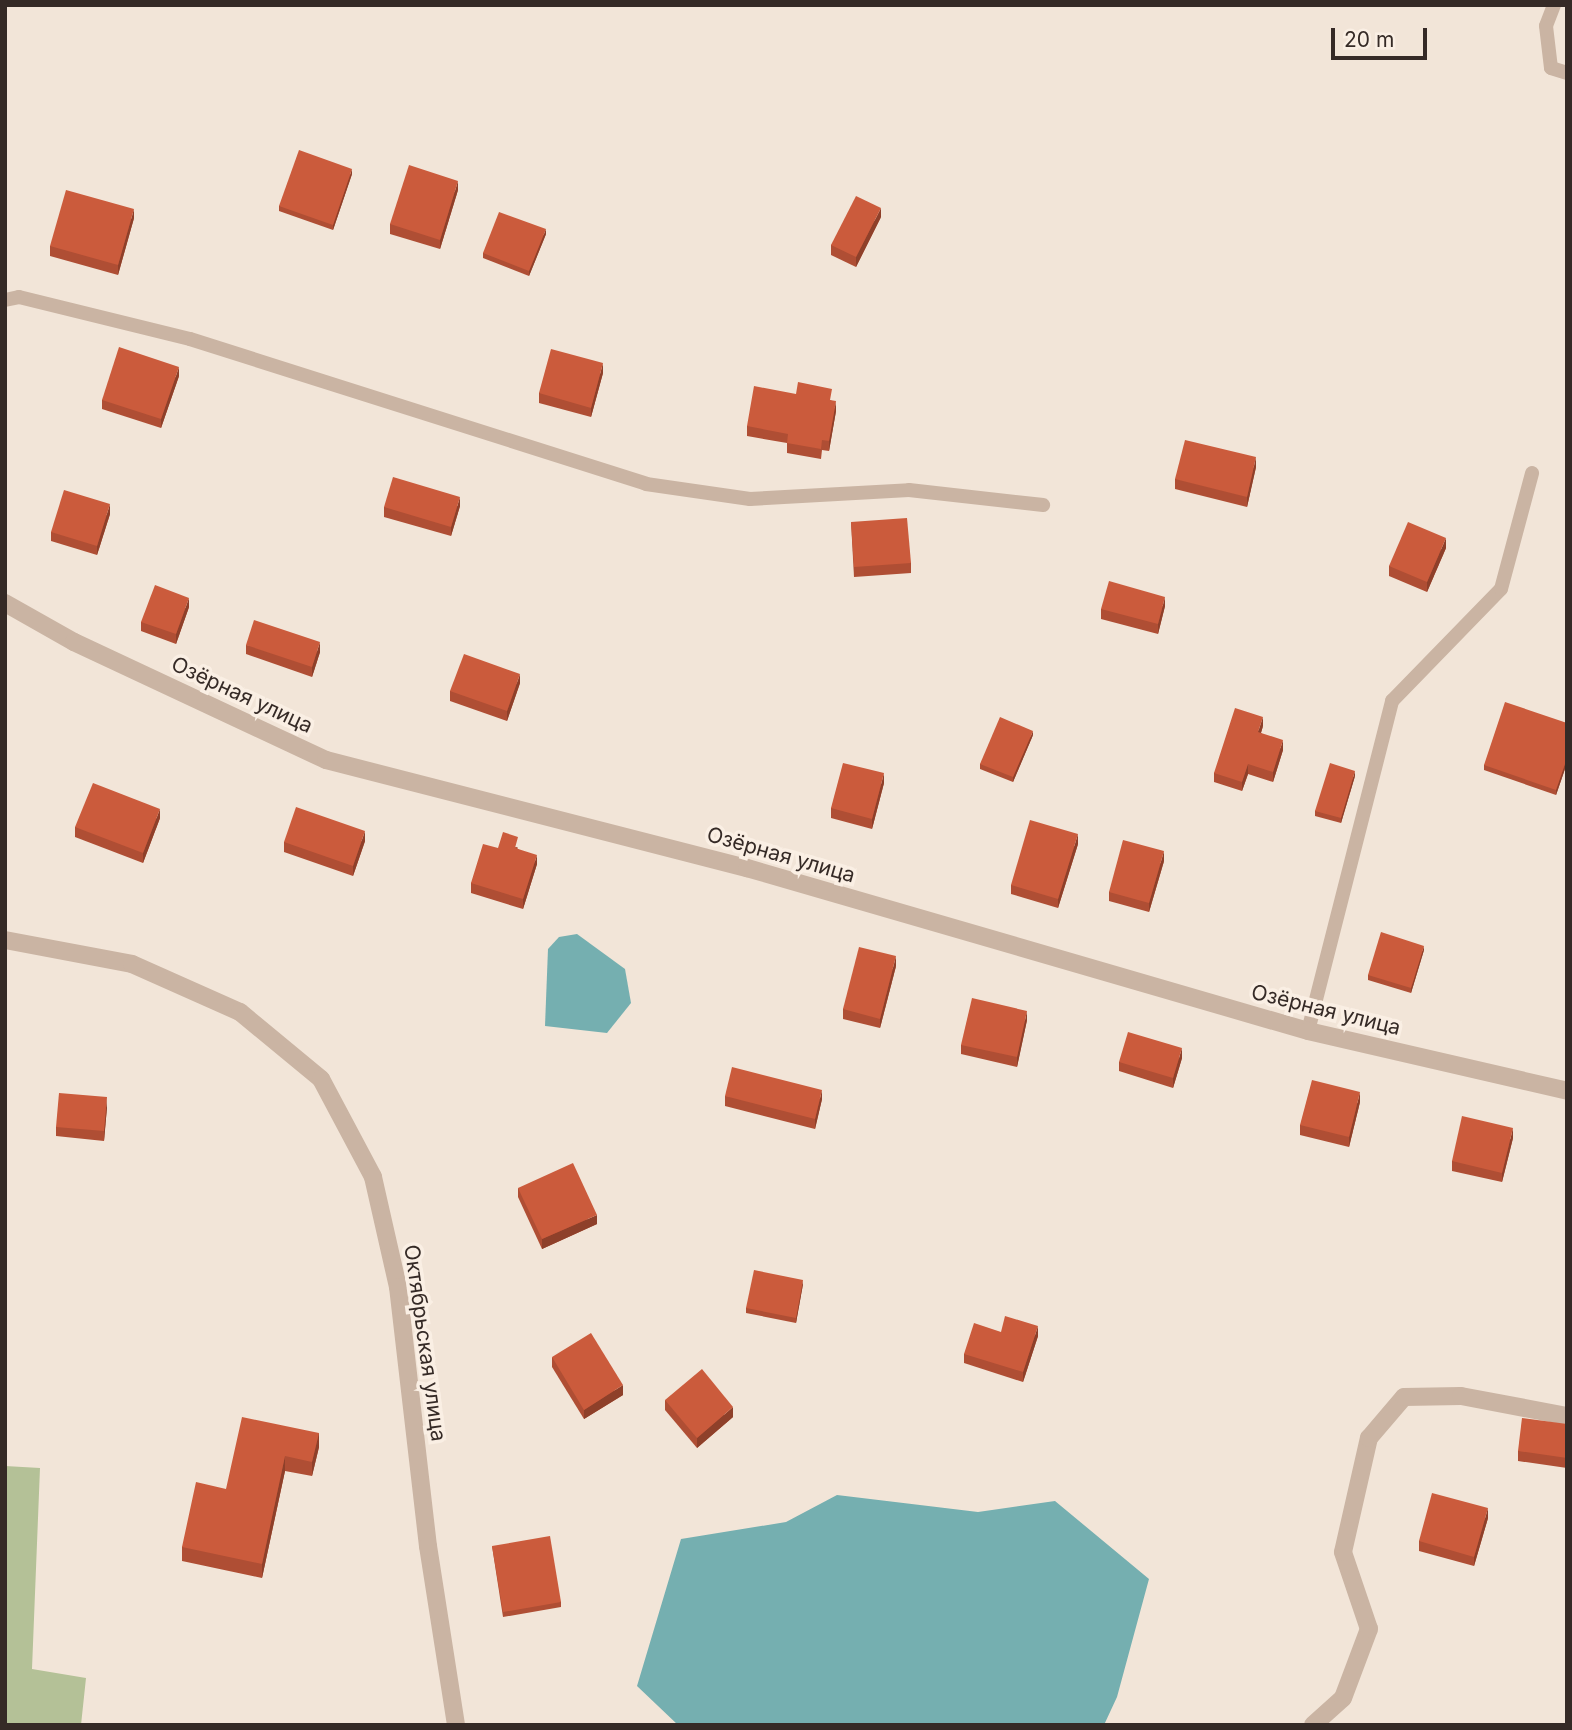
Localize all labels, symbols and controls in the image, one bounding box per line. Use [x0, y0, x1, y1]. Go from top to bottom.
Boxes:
scale bar [1334, 14, 1430, 58]
text: 20 m [1344, 27, 1394, 52]
street label: Озёрная улица [167, 651, 317, 739]
street label: Озёрная улица [704, 822, 858, 888]
street label: Озёрная улица [1249, 979, 1403, 1041]
street label: Октябрьская улица [399, 1243, 451, 1443]

